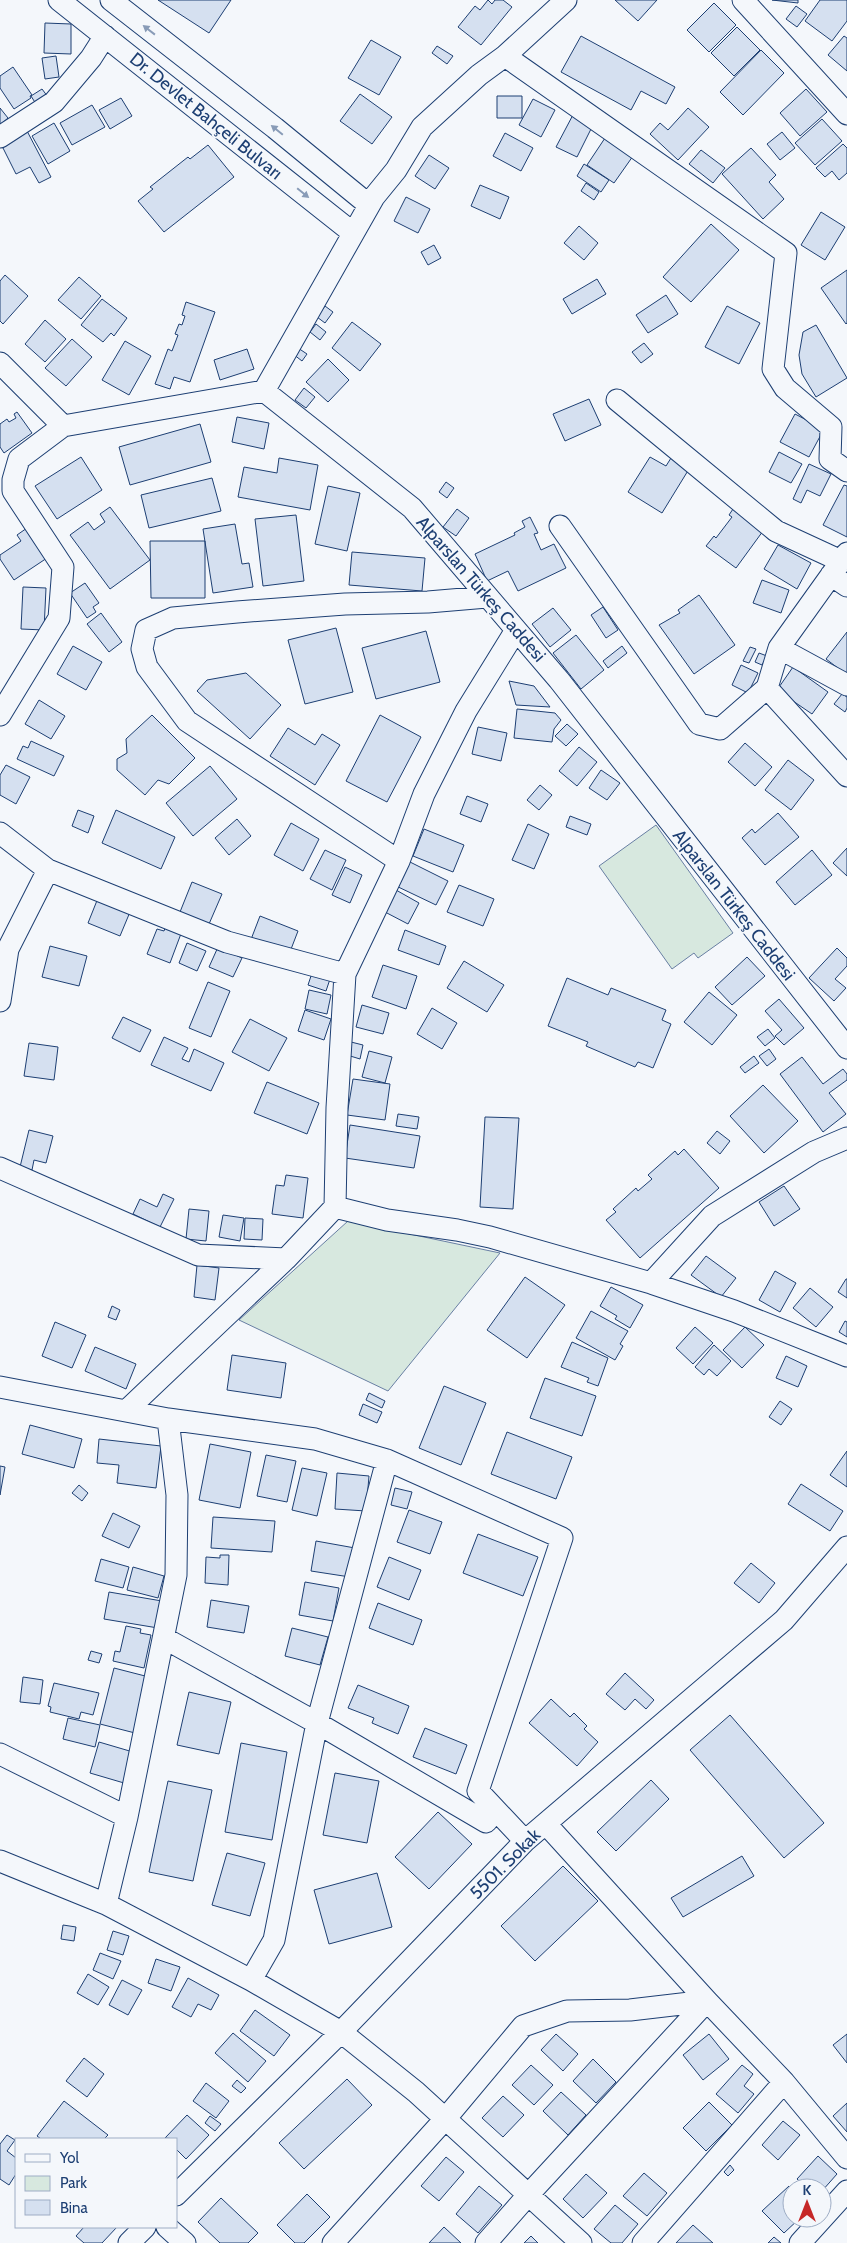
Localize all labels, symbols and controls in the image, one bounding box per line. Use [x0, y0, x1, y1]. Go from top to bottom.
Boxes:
one-way arrow [143, 25, 156, 36]
street label: Dr. Devlet Bahçeli Bulvarı [125, 48, 287, 184]
one-way arrow [271, 125, 284, 136]
one-way arrow [296, 188, 309, 199]
street label: Alparslan Türkeş Caddesi [412, 512, 550, 666]
street label: Alparslan Türkeş Caddesi [668, 825, 800, 985]
street label: 5501. Sokak [465, 1823, 546, 1904]
legend [15, 2138, 178, 2228]
text: Yol [59, 2149, 79, 2167]
text: Park [60, 2174, 87, 2192]
north arrow [782, 2178, 832, 2228]
text: K [803, 2181, 812, 2199]
text: Bina [60, 2199, 88, 2217]

